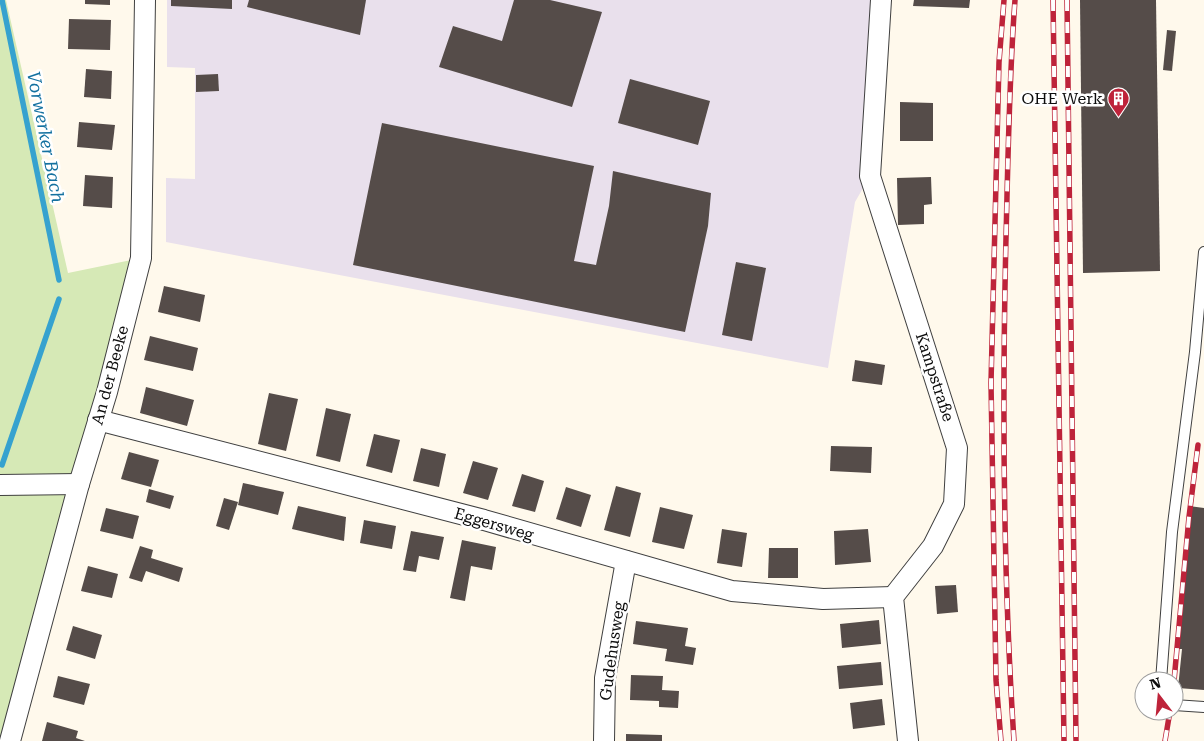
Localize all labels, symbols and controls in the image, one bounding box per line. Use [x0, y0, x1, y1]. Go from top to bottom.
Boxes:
water label: Vorwerker Bach [23, 70, 69, 205]
building icon: OHE Werk [1107, 86, 1131, 117]
place label: OHE Werk [1022, 89, 1103, 108]
street label: An der Beeke [88, 323, 132, 427]
street label: Kampstraße [912, 330, 958, 424]
street label: Eggersweg [452, 504, 537, 545]
street label: Gudehusweg [596, 599, 628, 702]
north arrow [1134, 671, 1184, 721]
text: N [1148, 674, 1163, 693]

